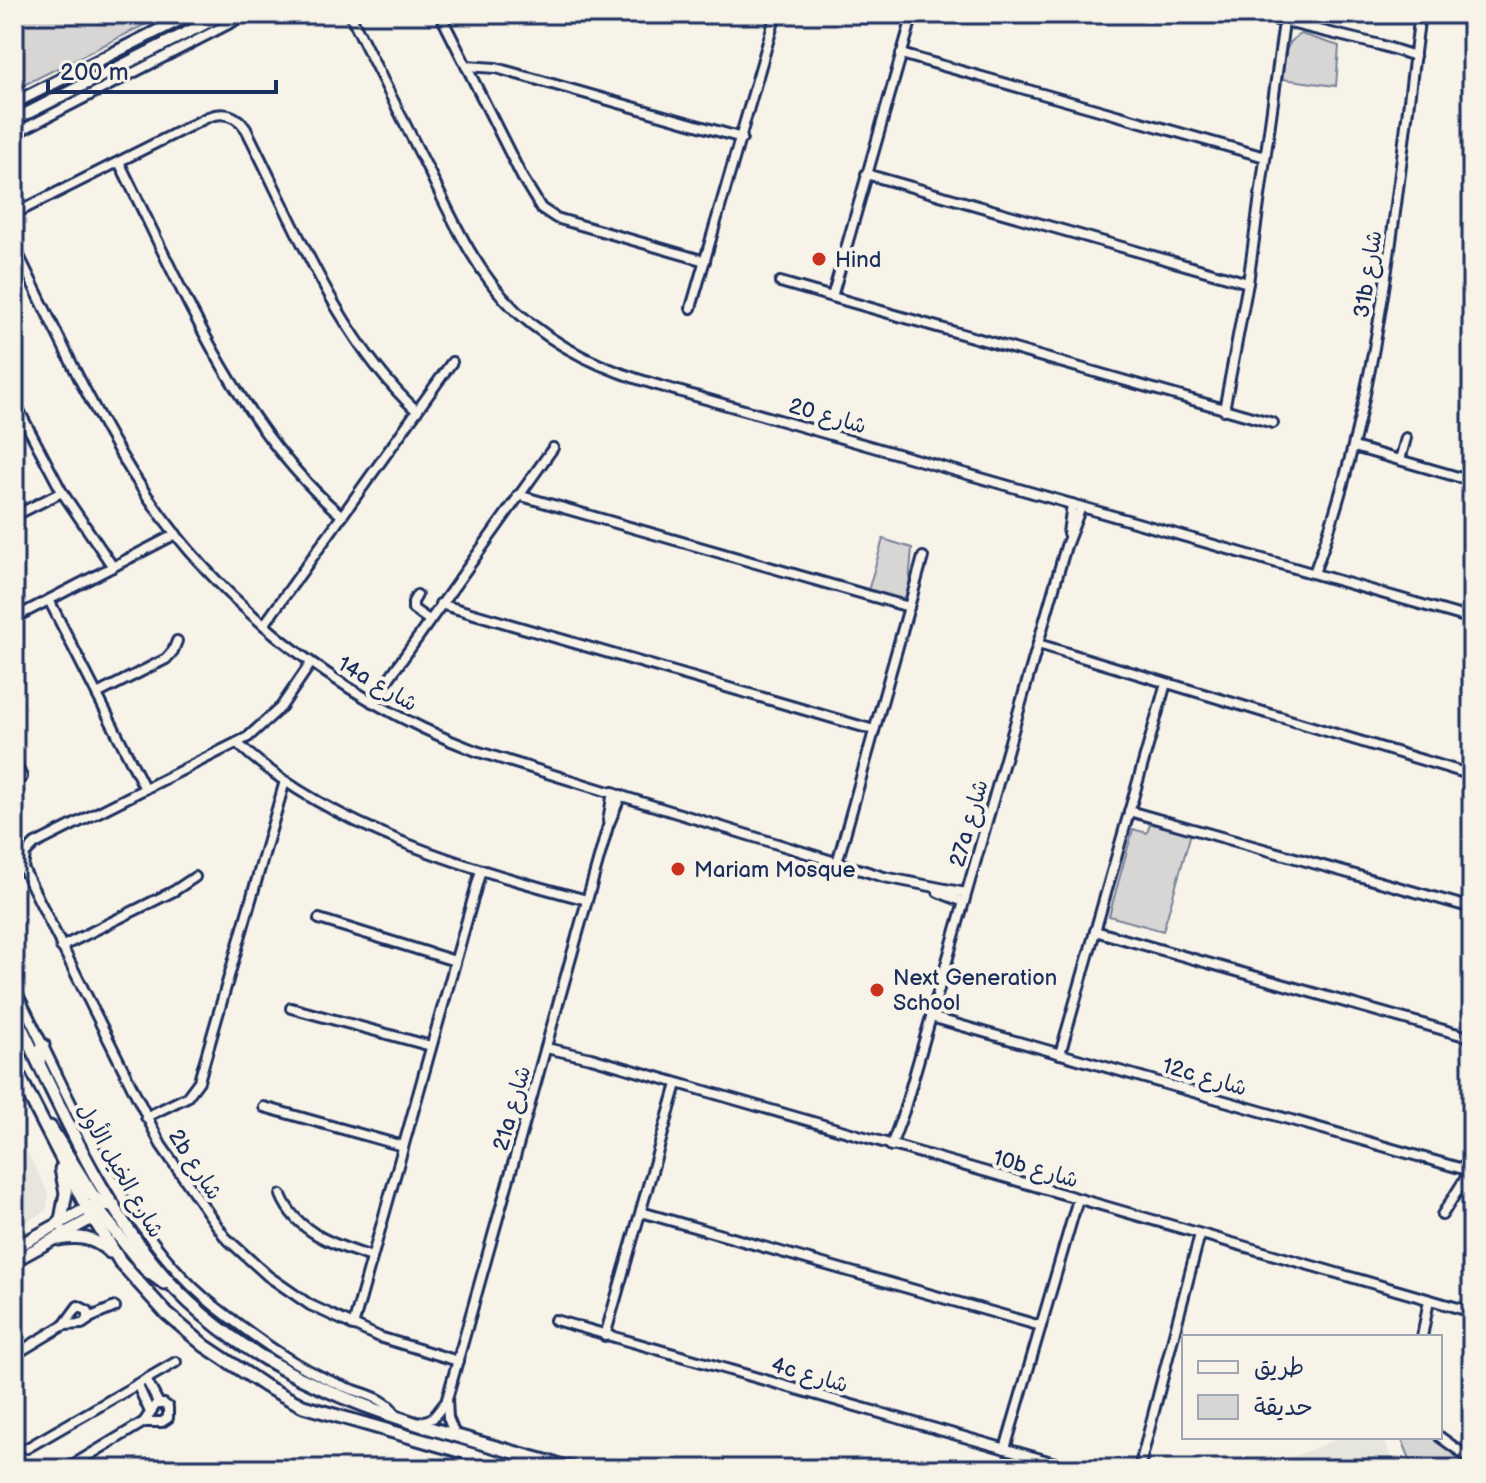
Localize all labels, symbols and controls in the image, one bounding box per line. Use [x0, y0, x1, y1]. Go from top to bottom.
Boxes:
scale bar [48, 44, 276, 94]
text: 200 m [60, 58, 129, 87]
street label: 31b شارع [1348, 229, 1390, 320]
place label: Hind [835, 247, 881, 274]
marker: Hind [810, 250, 828, 268]
street label: شارع 20 [785, 393, 870, 441]
street label: 14a شارع [332, 651, 422, 719]
street label: 27a شارع [944, 777, 996, 871]
place label: Mariam Mosque [694, 857, 856, 884]
marker: Mariam Mosque [669, 860, 687, 878]
place label: Next Generation School [893, 965, 1057, 1017]
marker: Next Generation School [868, 981, 886, 999]
street label: 12c شارع [1159, 1053, 1250, 1103]
street label: 21a شارع [487, 1063, 538, 1154]
street label: شارع الخيل الأول [69, 1097, 172, 1244]
street label: 2b شارع [161, 1124, 228, 1206]
street label: 10b شارع [990, 1144, 1081, 1195]
legend [1182, 1335, 1442, 1439]
street label: 4c شارع [768, 1352, 851, 1400]
text: طريق [1254, 1353, 1304, 1382]
text: حديقة [1254, 1393, 1313, 1422]

